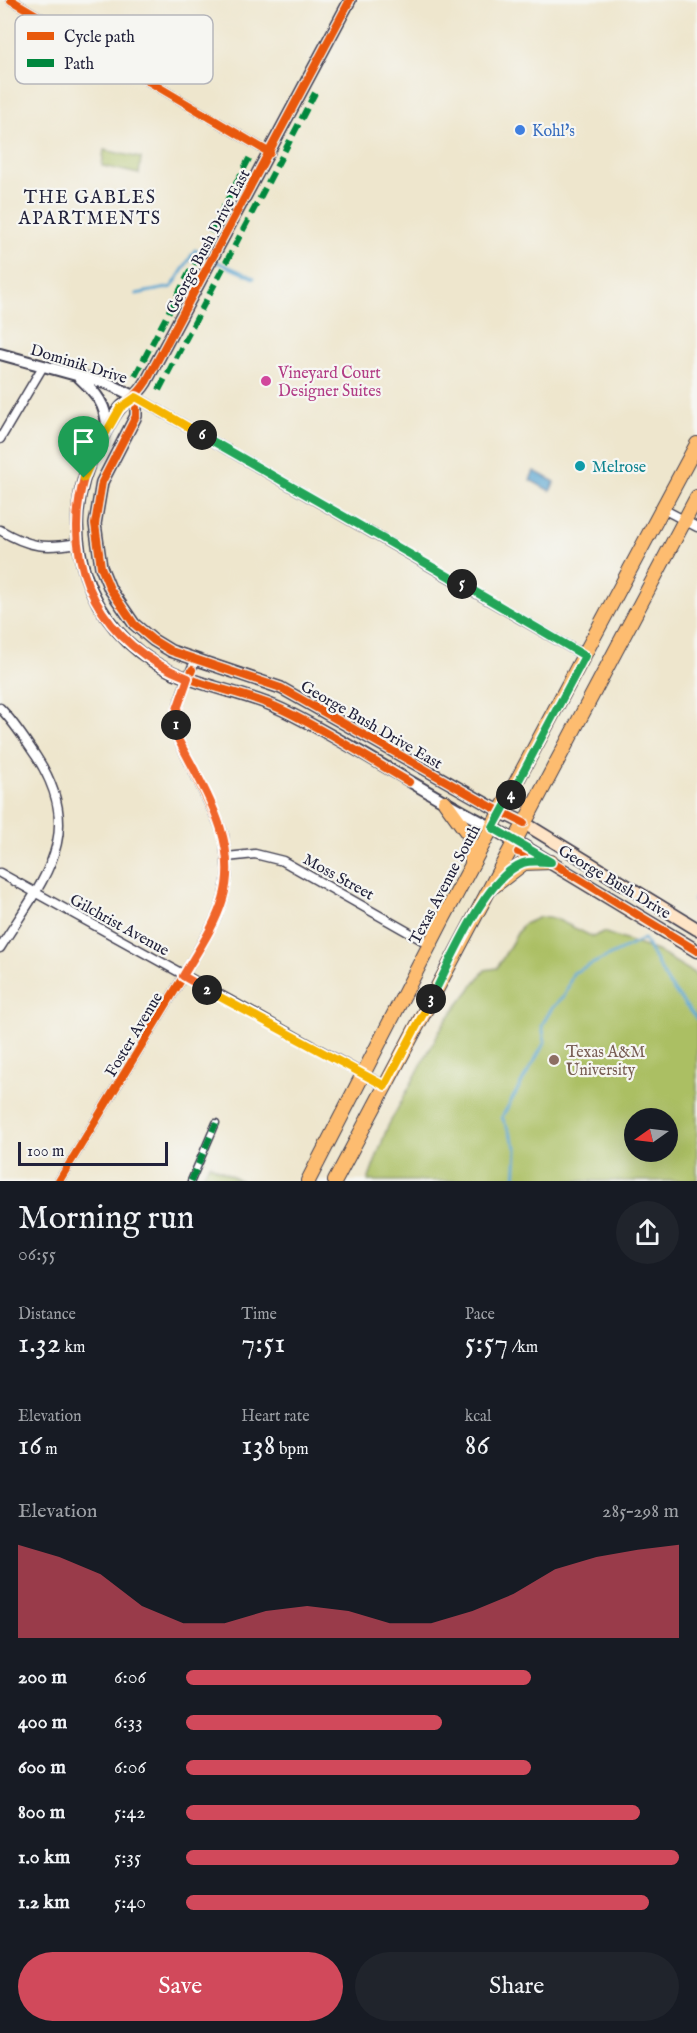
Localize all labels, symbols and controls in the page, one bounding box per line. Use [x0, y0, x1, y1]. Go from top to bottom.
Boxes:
legend [15, 15, 213, 84]
text: Cycle path [64, 28, 135, 48]
text: Path [64, 55, 95, 75]
place label: Kohl's [532, 122, 575, 142]
marker: Kohl's [513, 123, 527, 137]
street label: George Bush Drive East [162, 166, 255, 317]
district label: THE GABLES APARTMENTS [17, 187, 162, 231]
street label: Dominik Drive [28, 341, 129, 389]
place label: Vineyard Court Designer Suites [277, 364, 382, 402]
marker: Vineyard Court Designer Suites [259, 374, 273, 388]
pin [58, 416, 109, 478]
pin: 6 [187, 420, 217, 450]
icon: arrive [67, 425, 100, 458]
text: 6 [199, 425, 205, 445]
place label: Melrose [592, 458, 646, 478]
marker: Melrose [573, 459, 587, 473]
pin: 5 [447, 569, 477, 599]
text: 5 [459, 574, 465, 594]
street label: George Bush Drive East [297, 677, 446, 775]
pin: 1 [161, 710, 191, 740]
text: 1 [173, 715, 179, 735]
pin: 4 [496, 780, 526, 810]
text: 4 [507, 785, 515, 805]
street label: Texas Avenue South [406, 821, 486, 948]
street label: George Bush Drive [554, 841, 674, 924]
street label: Moss Street [299, 850, 377, 906]
street label: Gilchrist Avenue [66, 890, 172, 961]
pin: 2 [192, 975, 222, 1005]
text: 2 [203, 980, 211, 1000]
pin: 3 [416, 984, 446, 1014]
street label: Foster Avenue [102, 989, 168, 1081]
text: 3 [428, 989, 434, 1009]
place label: Texas A&M University [566, 1043, 645, 1081]
marker: Texas A&M University [547, 1053, 561, 1067]
north arrow [624, 1108, 678, 1162]
map controls [624, 1108, 678, 1162]
scale bar [18, 1139, 168, 1166]
text: 100 m [27, 1142, 64, 1162]
text: Morning run [18, 1198, 194, 1240]
button: share [616, 1201, 679, 1264]
text: 06:55 [18, 1242, 56, 1267]
text: Distance [18, 1305, 76, 1325]
text: Time [241, 1305, 277, 1325]
text: Pace [465, 1305, 495, 1325]
text: 1.32 [18, 1325, 61, 1363]
text: 7:51 [241, 1325, 285, 1363]
text: 5:57 [465, 1325, 508, 1363]
text: km [61, 1338, 85, 1358]
text: /km [508, 1338, 538, 1358]
text: Elevation [18, 1407, 81, 1427]
text: Heart rate [241, 1407, 310, 1427]
text: kcal [465, 1407, 491, 1427]
text: 16 [18, 1427, 42, 1465]
text: 138 [241, 1427, 275, 1465]
text: 86 [465, 1427, 489, 1465]
text: m [42, 1440, 58, 1460]
text: bpm [275, 1440, 309, 1460]
text: Elevation [18, 1499, 97, 1524]
text: 285–298 m [602, 1499, 679, 1524]
text: 200 m [18, 1665, 67, 1690]
text: 6:06 [114, 1665, 146, 1690]
text: 400 m [18, 1710, 67, 1735]
text: 6:33 [114, 1710, 143, 1735]
text: 600 m [18, 1755, 66, 1780]
text: 6:06 [114, 1755, 146, 1780]
text: 800 m [18, 1800, 65, 1825]
text: 5:42 [114, 1800, 146, 1825]
text: 1.0 km [18, 1845, 70, 1870]
text: 5:35 [114, 1845, 141, 1870]
text: 1.2 km [18, 1890, 70, 1915]
text: 5:40 [114, 1890, 146, 1915]
button: Save [18, 1952, 343, 2021]
button: Share [355, 1952, 679, 2021]

